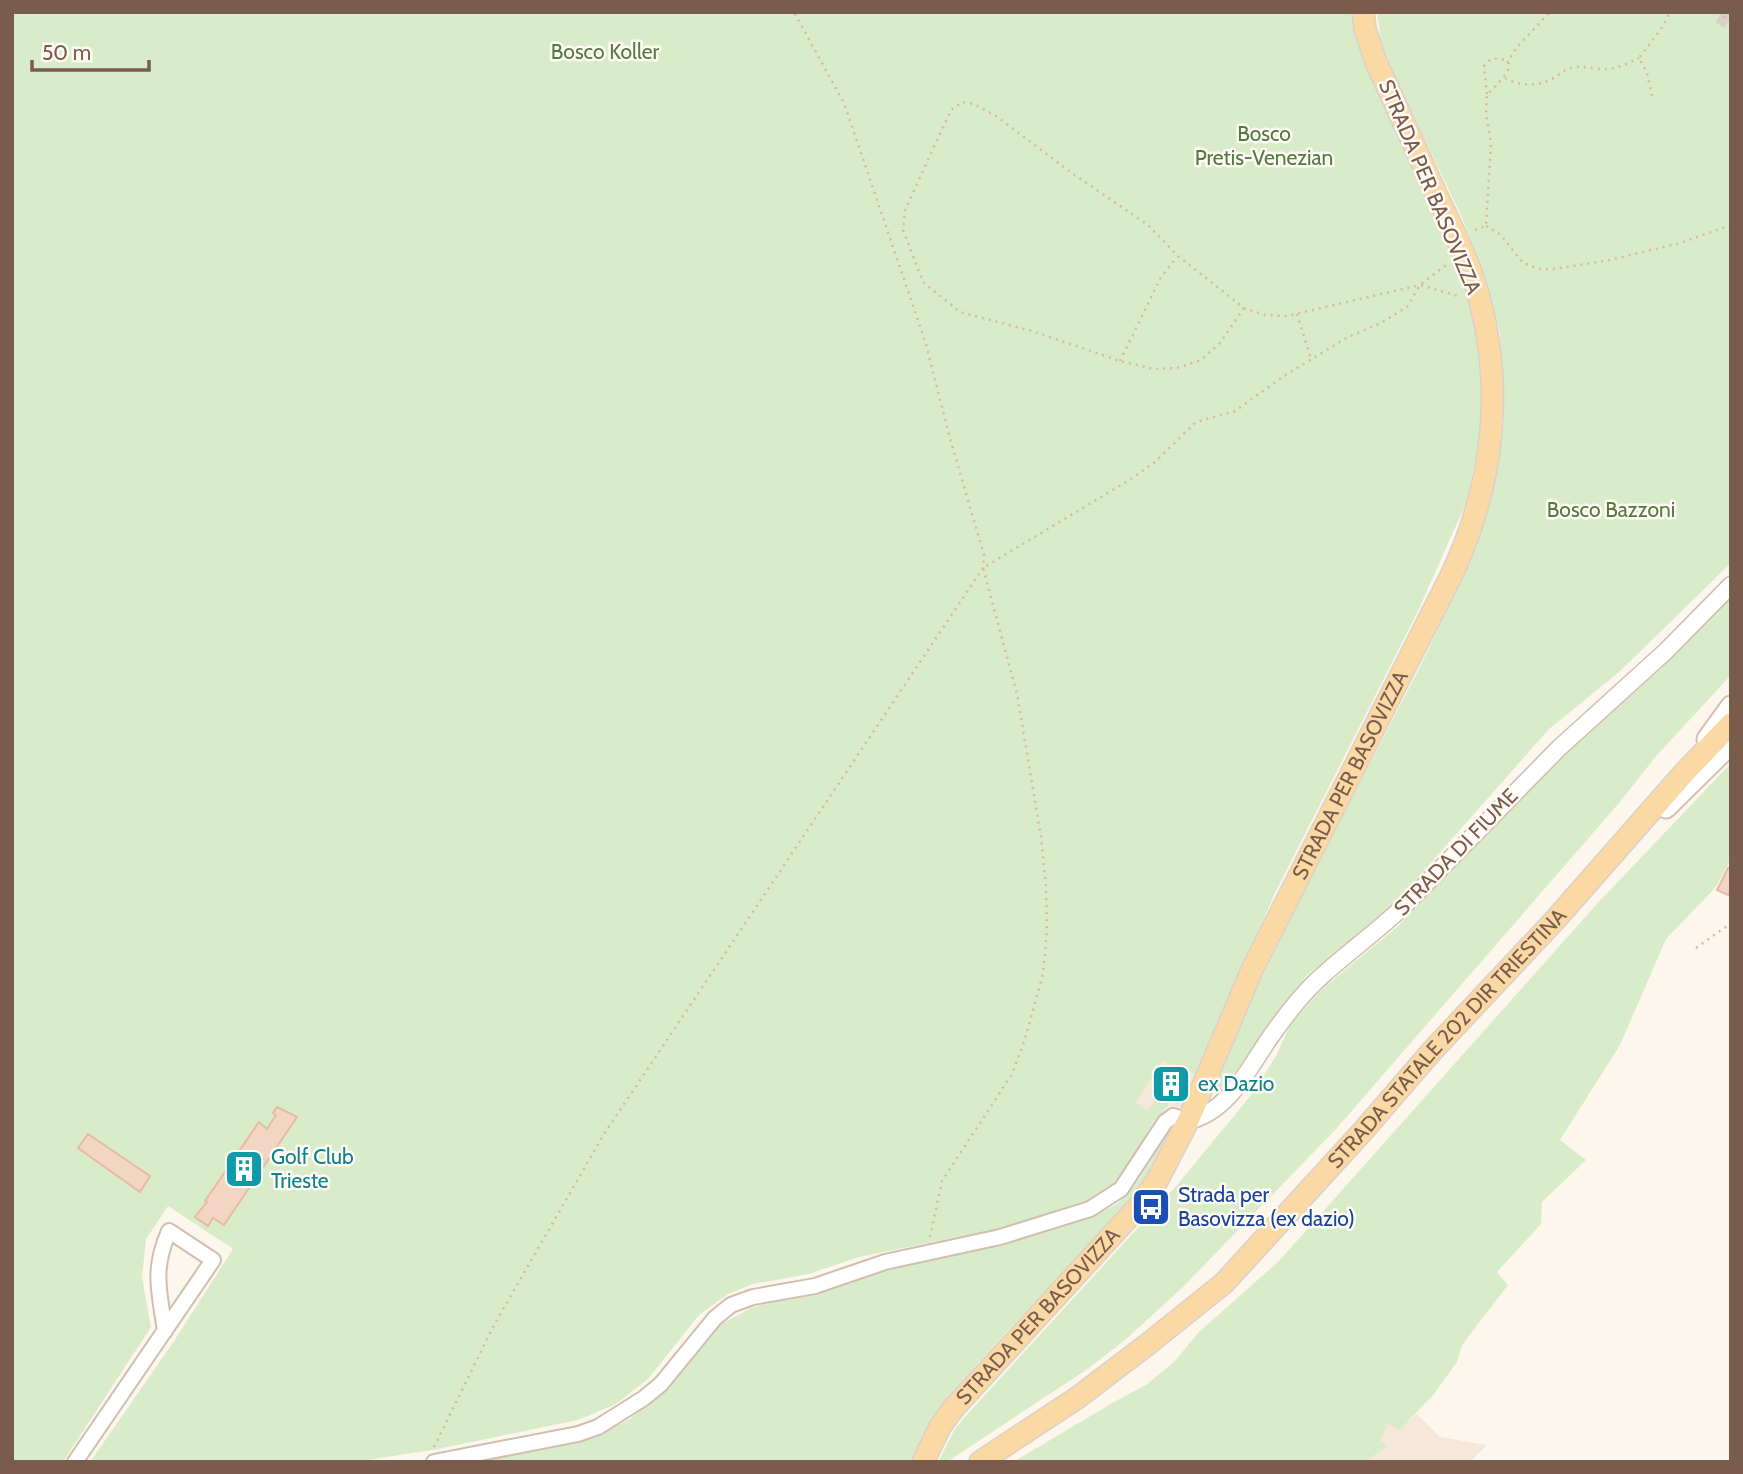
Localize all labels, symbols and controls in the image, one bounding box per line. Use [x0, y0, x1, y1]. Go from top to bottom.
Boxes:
scale bar [32, 28, 149, 72]
park label: Bosco Koller [551, 39, 660, 64]
text: 50 m [42, 40, 91, 65]
street label: STRADA PER BASOVIZZA [1374, 76, 1487, 298]
park label: Bosco Pretis-Venezian [1195, 121, 1333, 170]
park label: Bosco Bazzoni [1547, 497, 1675, 522]
street label: STRADA PER BASOVIZZA [1287, 666, 1413, 884]
street label: STRADA DI FIUME [1389, 783, 1523, 920]
street label: STRADA STATALE 202 DIR TRIESTINA [1322, 903, 1571, 1173]
building icon: ex Dazio [1150, 1063, 1192, 1105]
place label: ex Dazio [1198, 1071, 1274, 1096]
place label: Golf Club Trieste [271, 1144, 354, 1193]
building icon: Golf Club Trieste [223, 1148, 265, 1190]
place label: Strada per Basovizza (ex dazio) [1178, 1182, 1355, 1231]
bus stop icon: Strada per Basovizza (ex dazio) [1130, 1186, 1172, 1228]
street label: STRADA PER BASOVIZZA [950, 1222, 1125, 1409]

